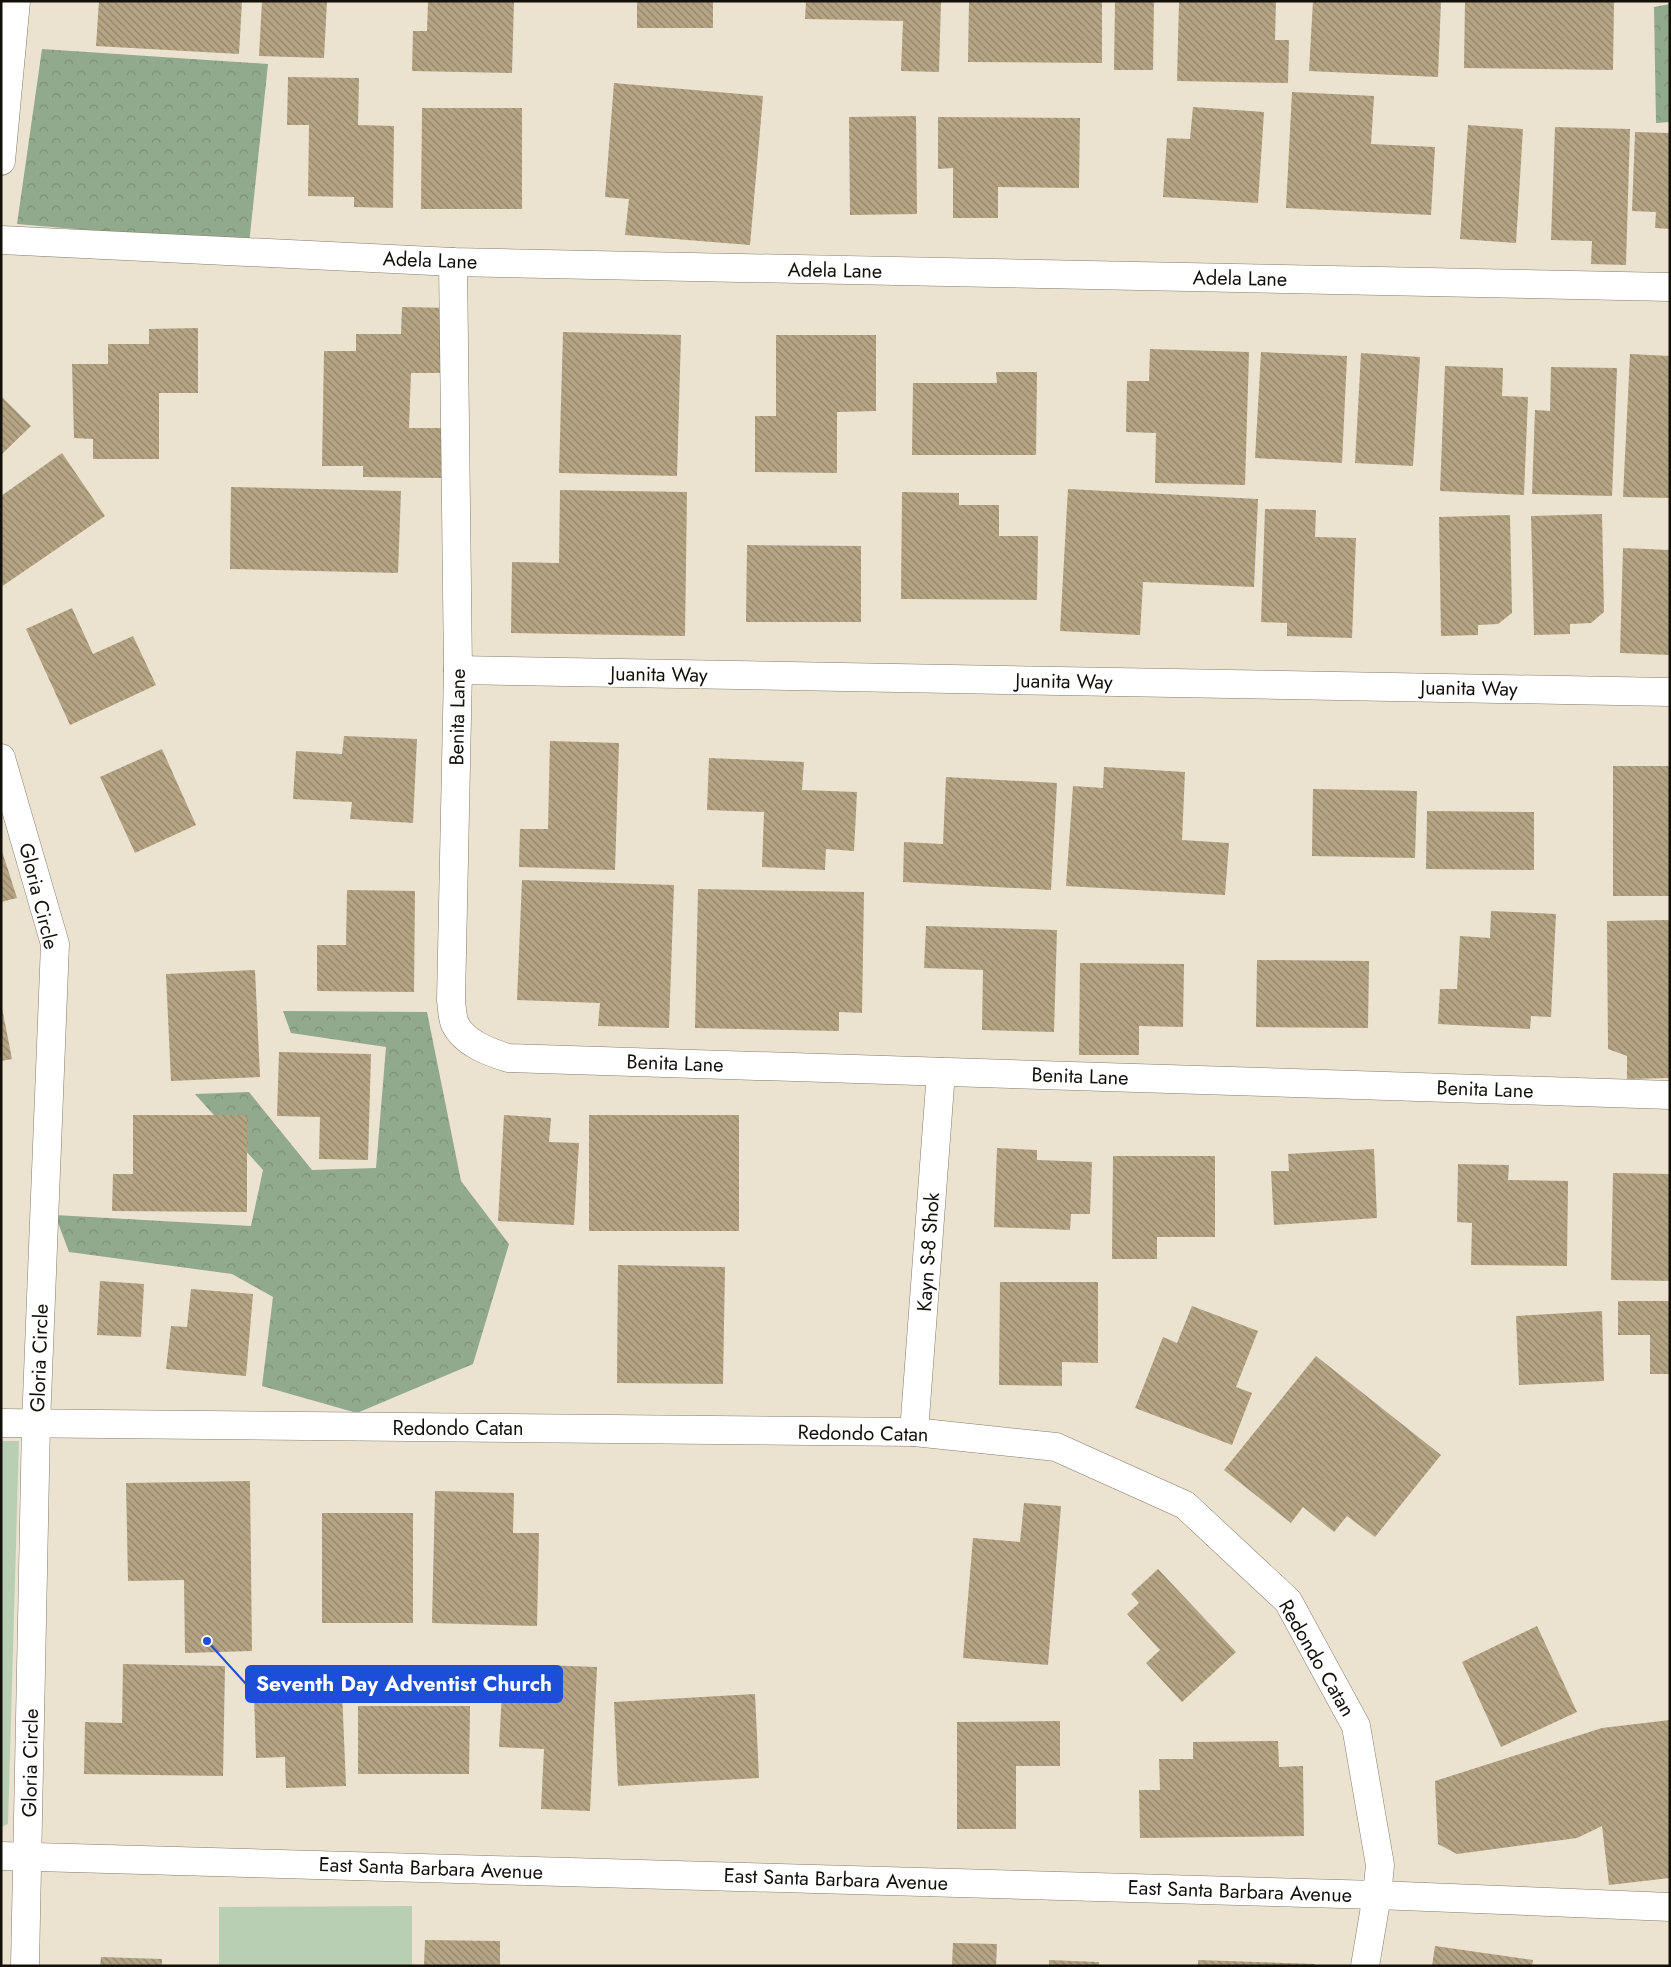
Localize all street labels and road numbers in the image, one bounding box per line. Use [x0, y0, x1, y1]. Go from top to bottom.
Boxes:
street label: Adela Lane [382, 244, 478, 277]
street label: Adela Lane [787, 255, 883, 286]
street label: Adela Lane [1192, 263, 1288, 294]
street label: Juanita Way [607, 659, 708, 690]
street label: Juanita Way [1012, 666, 1113, 697]
street label: Benita Lane [442, 668, 473, 766]
street label: Juanita Way [1417, 673, 1518, 704]
street label: Gloria Circle [11, 840, 66, 952]
street label: Benita Lane [626, 1047, 724, 1080]
street label: Benita Lane [1031, 1060, 1129, 1093]
street label: Benita Lane [1436, 1073, 1534, 1106]
street label: Kayn S-8 Shok [910, 1191, 947, 1313]
street label: Gloria Circle [23, 1303, 56, 1413]
street label: Redondo Catan [393, 1414, 523, 1443]
street label: Redondo Catan [797, 1418, 929, 1449]
street label: Redondo Catan [1271, 1594, 1362, 1722]
street label: Gloria Circle [15, 1708, 46, 1818]
street label: East Santa Barbara Avenue [318, 1850, 544, 1887]
street label: East Santa Barbara Avenue [723, 1861, 949, 1898]
street label: East Santa Barbara Avenue [1127, 1873, 1353, 1910]

